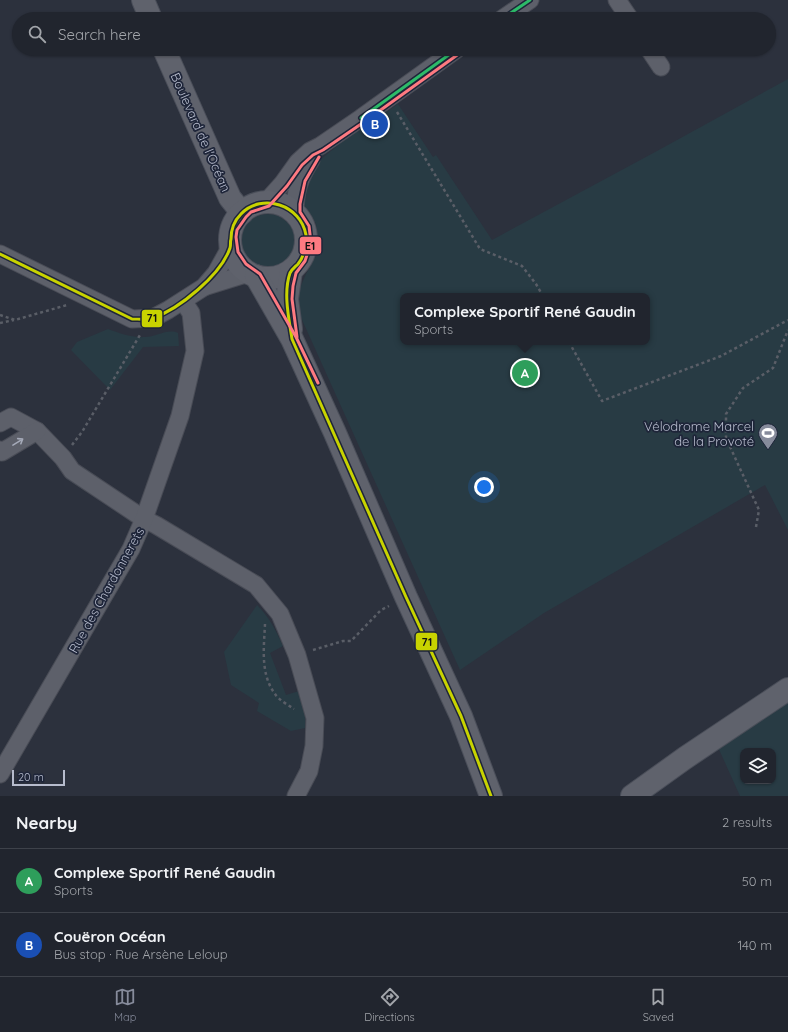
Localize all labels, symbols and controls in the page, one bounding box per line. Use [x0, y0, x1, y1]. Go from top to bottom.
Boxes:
search box [12, 12, 776, 56]
icon: search [26, 23, 48, 45]
text: Search here [58, 25, 141, 44]
street label: Boulevard de l'Océan [168, 70, 234, 194]
pin: B [362, 109, 388, 139]
line badge: E1 [299, 236, 322, 255]
text: E1 [305, 239, 315, 253]
popup [400, 293, 650, 345]
text: Complexe Sportif René Gaudin [414, 302, 636, 321]
line badge: 71 [141, 309, 163, 328]
text: 71 [147, 311, 157, 325]
text: Sports [414, 321, 453, 337]
pin: A [512, 358, 538, 388]
place label: Vélodrome Marcel de la Provoté [644, 418, 754, 449]
sports icon: Vélodrome Marcel de la Provoté [757, 422, 779, 450]
one-way arrow [12, 438, 24, 446]
your location [474, 477, 494, 497]
street label: Rue des Chardonnerets [65, 524, 147, 656]
line badge: 71 [415, 632, 438, 651]
text: 71 [422, 635, 432, 649]
map controls [740, 748, 776, 784]
button: layers [740, 748, 776, 784]
scale bar [12, 768, 65, 787]
text: 20 m [18, 770, 44, 784]
text: Nearby [16, 812, 77, 833]
text: 2 results [722, 814, 772, 830]
text: Complexe Sportif René Gaudin [54, 863, 276, 882]
text: A [25, 873, 33, 889]
text: 50 m [742, 873, 772, 889]
text: Sports [54, 882, 93, 898]
text: Couëron Océan [54, 927, 166, 946]
text: B [25, 937, 33, 953]
text: 140 m [737, 937, 772, 953]
text: Bus stop · Rue Arsène Leloup [54, 946, 228, 962]
tab: Map [114, 986, 136, 1024]
tab: Directions [364, 986, 415, 1024]
tab: Saved [643, 986, 674, 1024]

